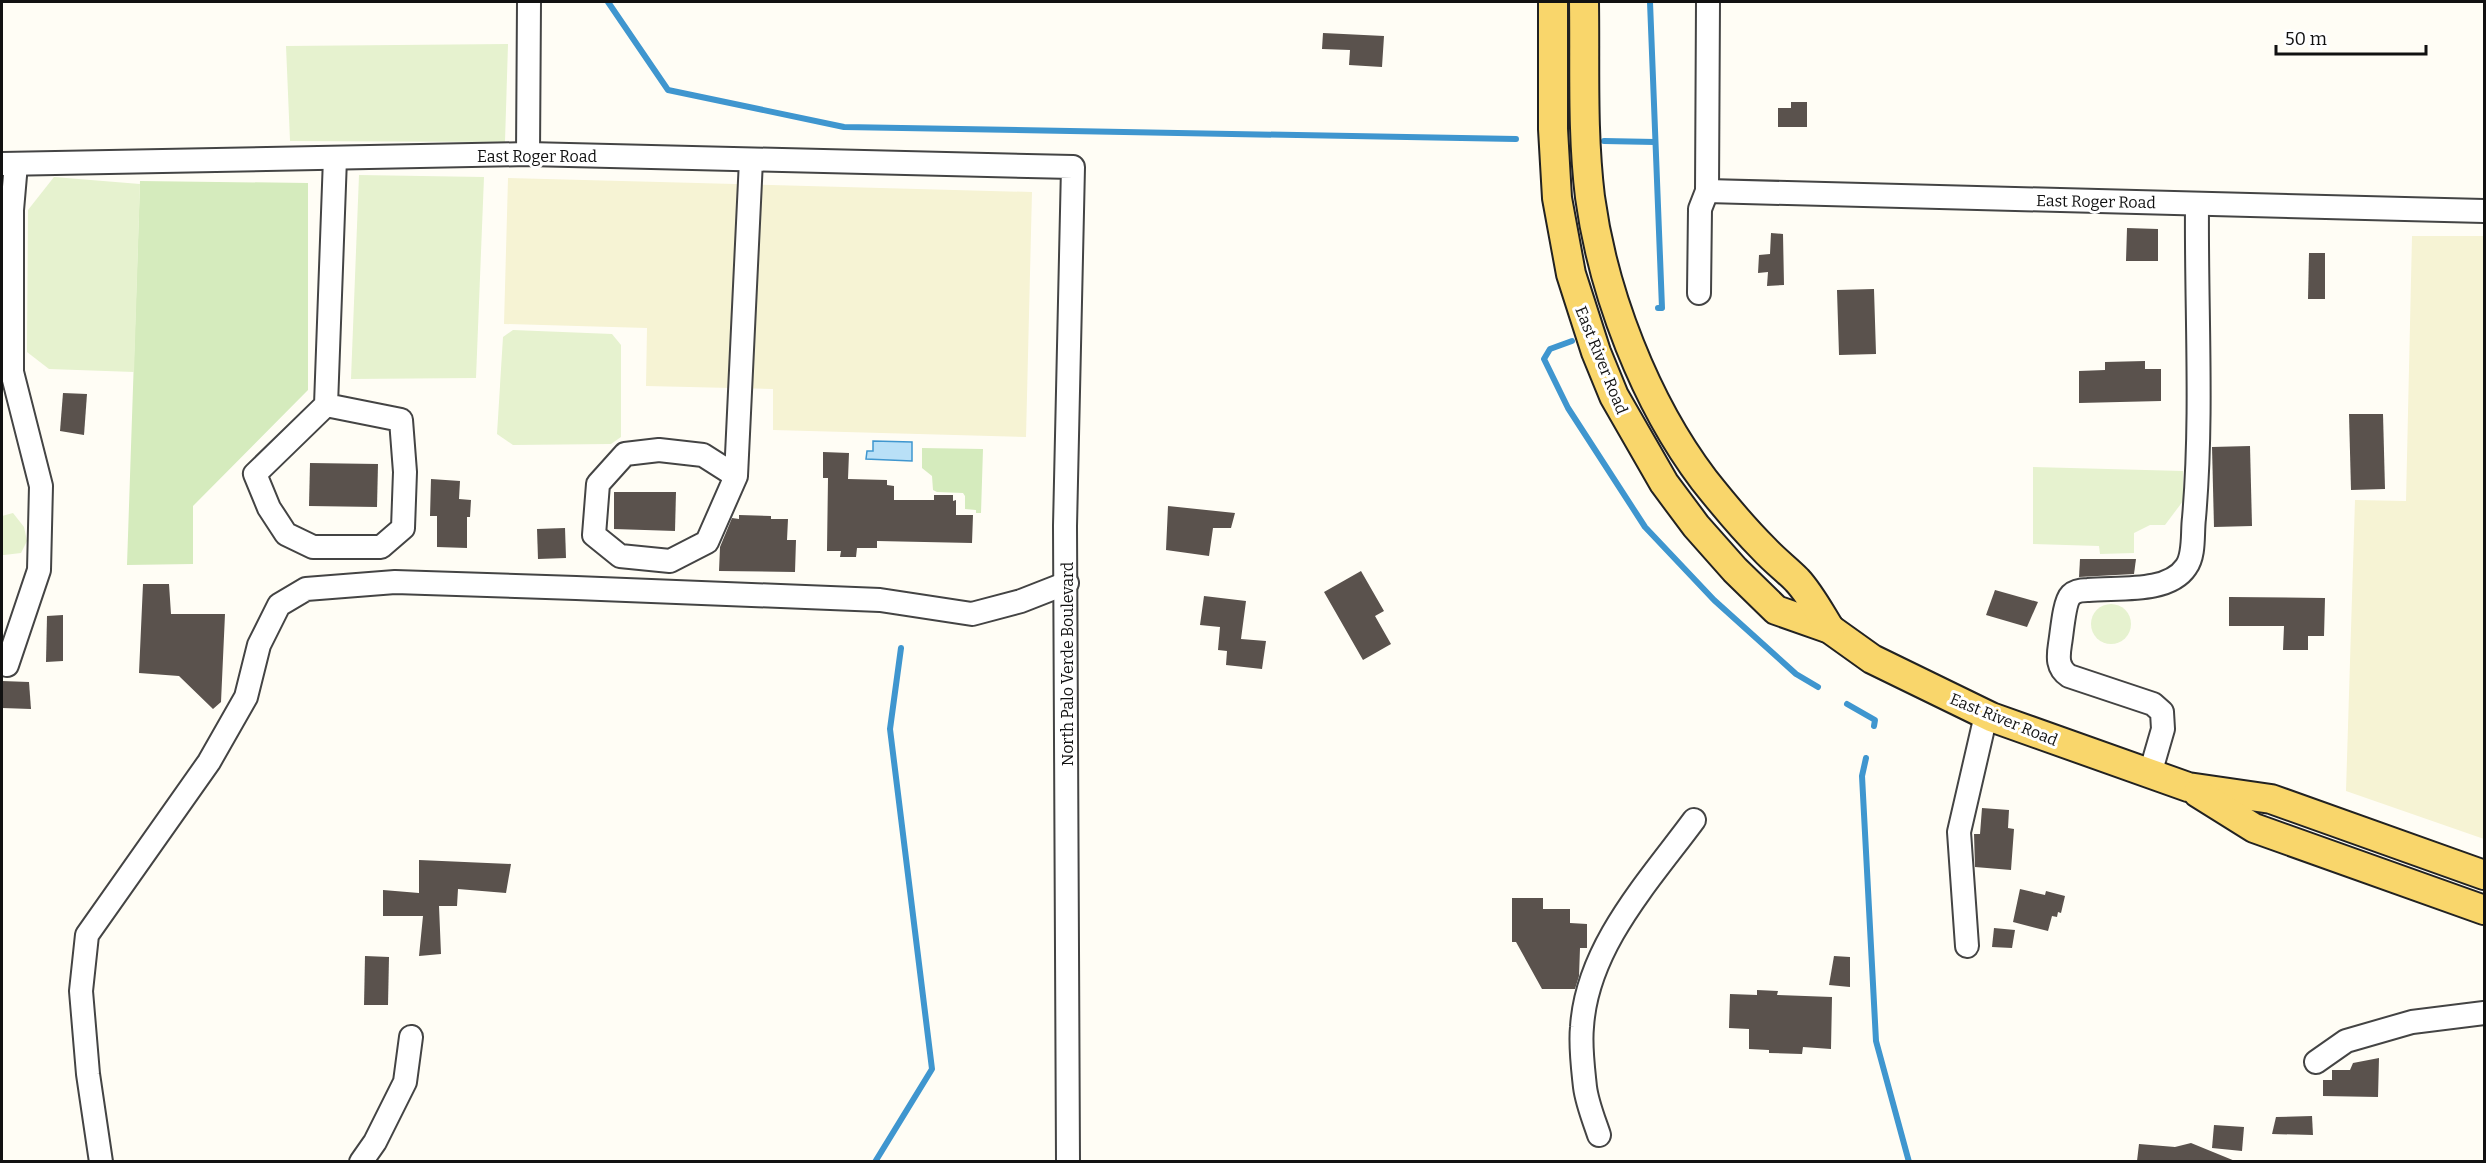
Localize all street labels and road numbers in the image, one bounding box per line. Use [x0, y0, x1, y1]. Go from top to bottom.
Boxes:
street label: East Roger Road [477, 147, 597, 166]
street label: East Roger Road [2036, 191, 2157, 212]
street label: East River Road [1571, 303, 1632, 417]
street label: North Palo Verde Boulevard [1058, 561, 1077, 766]
street label: East River Road [1947, 689, 2061, 750]

